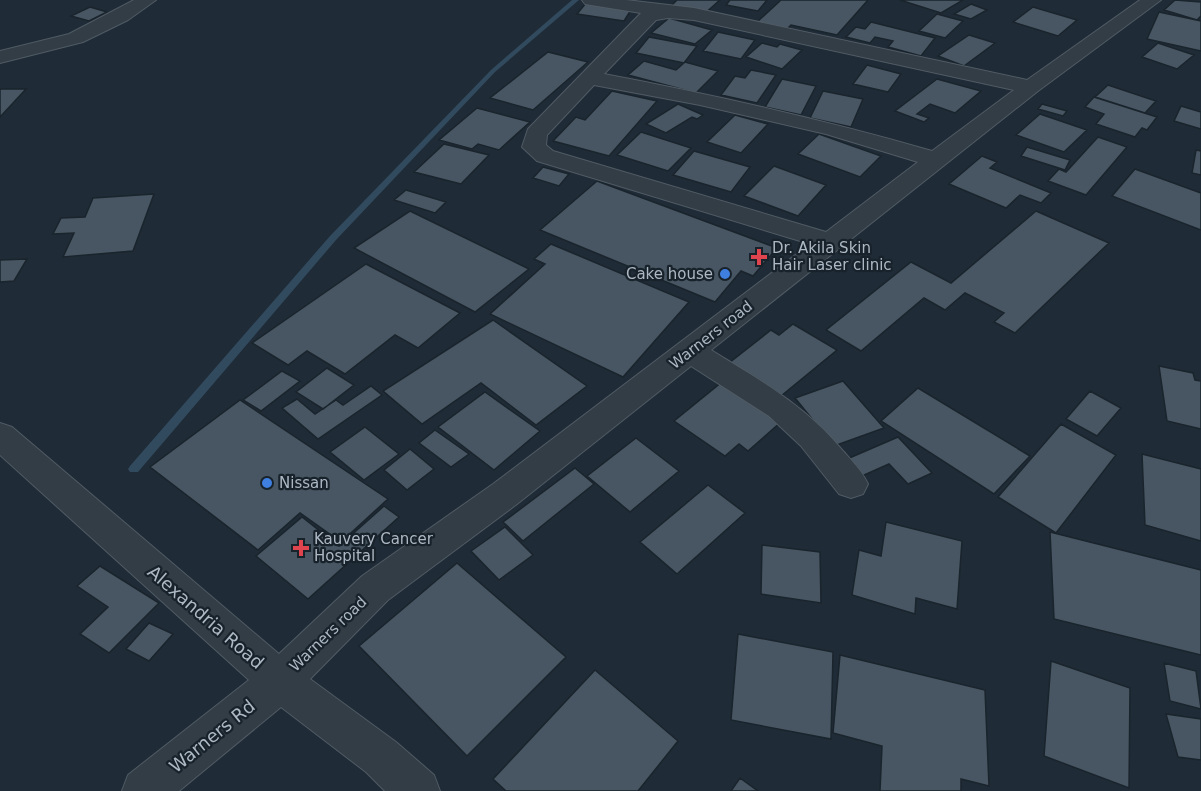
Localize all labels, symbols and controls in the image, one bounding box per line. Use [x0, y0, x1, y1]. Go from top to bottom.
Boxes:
place label: Dr. Akila Skin Hair Laser clinic [772, 239, 892, 274]
marker: Dr. Akila Skin Hair Laser clinic [750, 248, 768, 266]
place label: Cake house [626, 265, 713, 283]
marker: Cake house [718, 267, 732, 281]
street label: Warners road [666, 297, 756, 373]
place label: Nissan [279, 474, 329, 492]
marker: Nissan [260, 476, 274, 490]
place label: Kauvery Cancer Hospital [314, 530, 434, 565]
marker: Kauvery Cancer Hospital [292, 539, 310, 557]
street label: Alexandria Road [144, 561, 268, 673]
street label: Warners road [286, 593, 370, 675]
street label: Warners Rd [165, 695, 259, 777]

